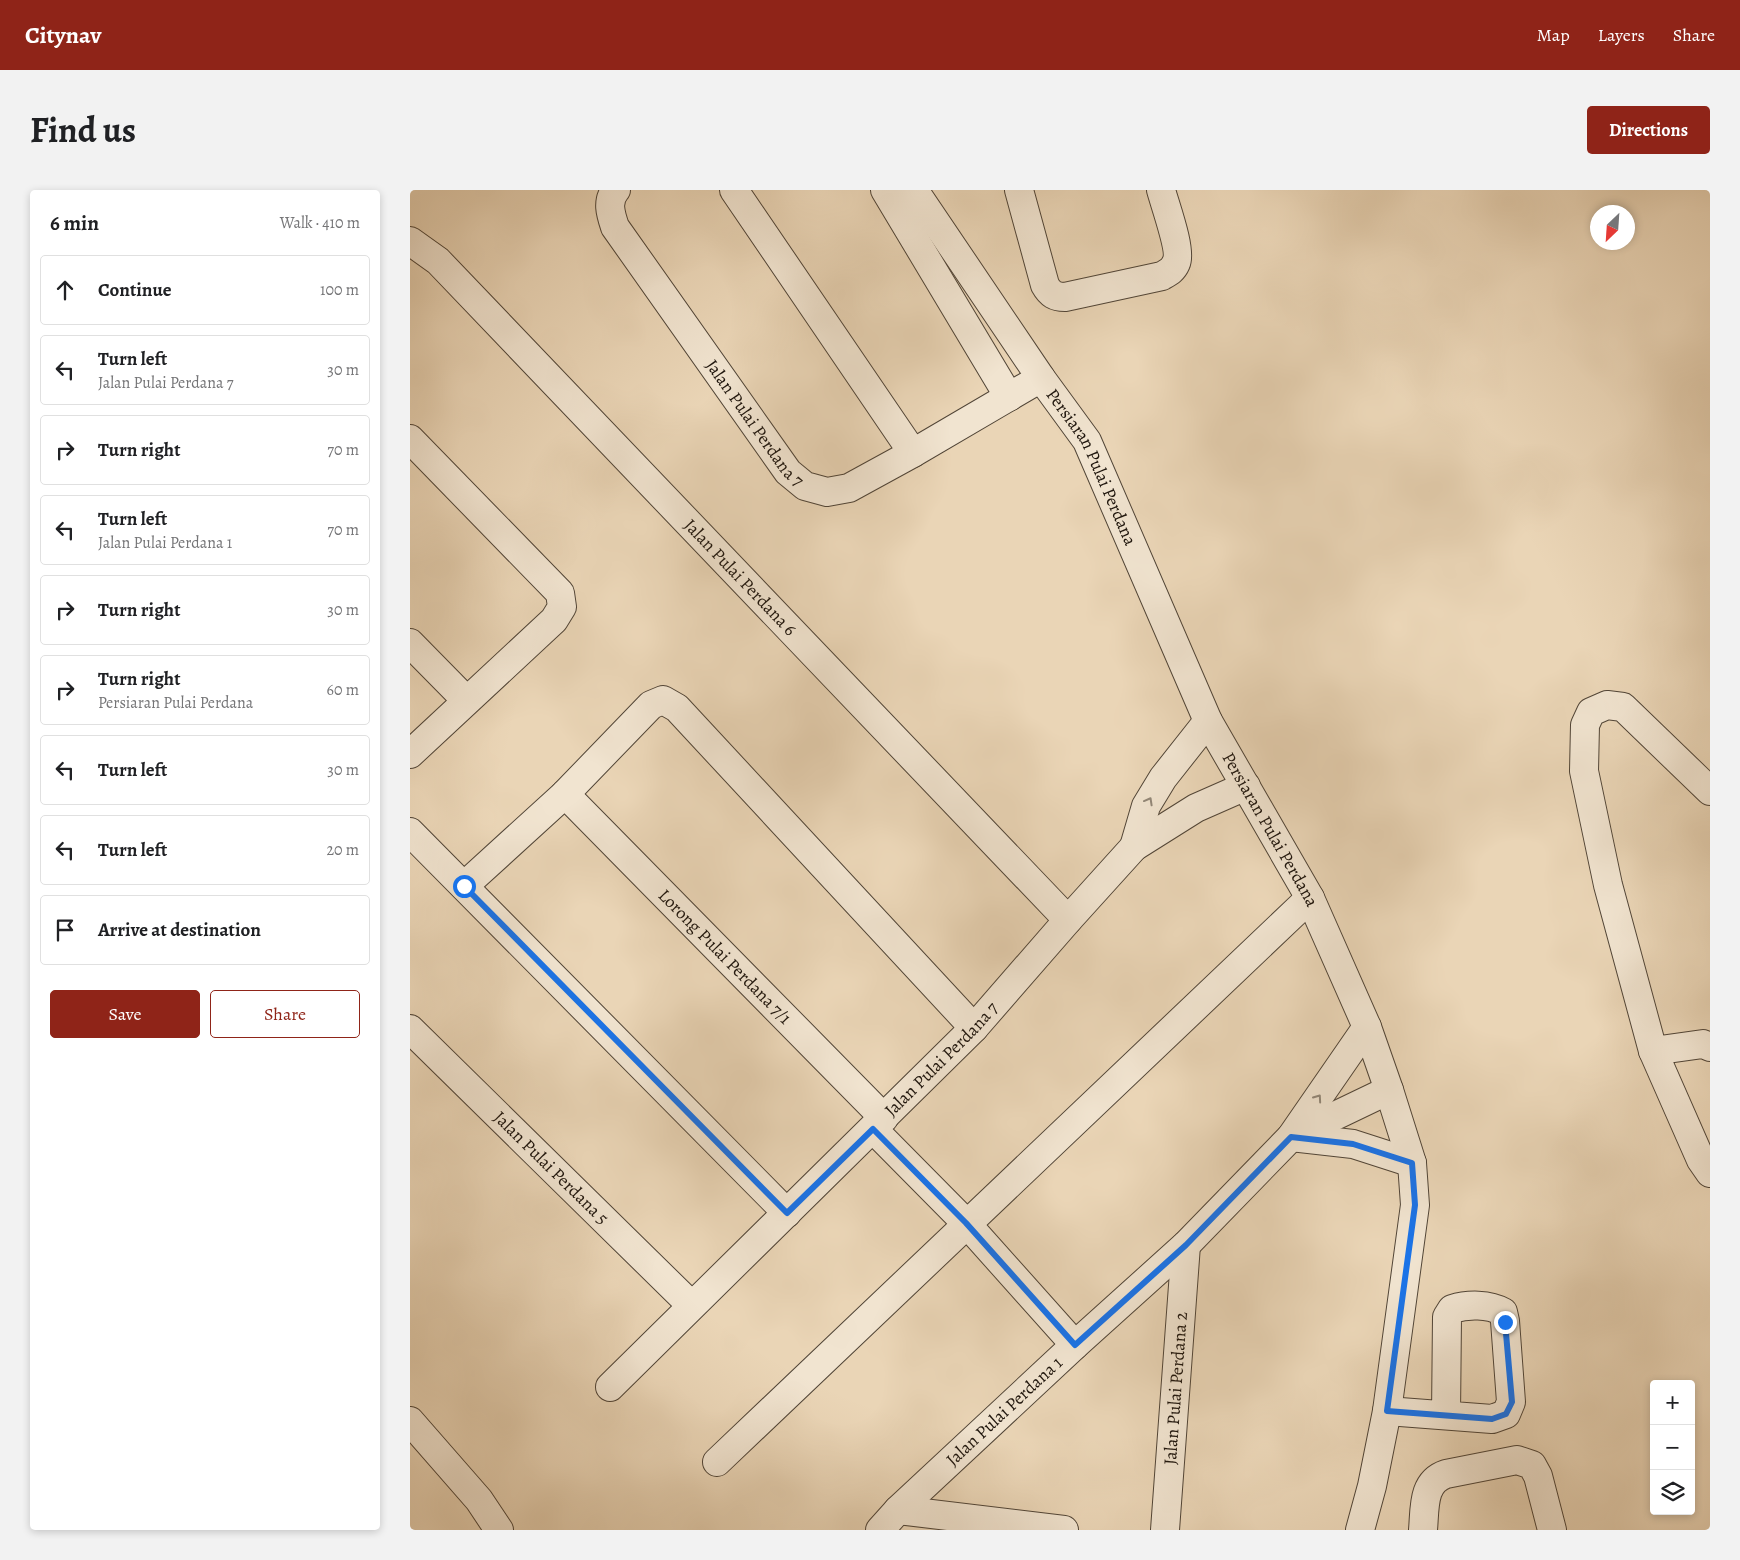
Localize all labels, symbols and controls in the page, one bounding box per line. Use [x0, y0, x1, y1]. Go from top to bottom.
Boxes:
text: Citynav [25, 19, 101, 51]
text: Map [1537, 23, 1570, 47]
text: Layers [1598, 23, 1645, 47]
text: Share [1673, 23, 1715, 47]
text: Find us [30, 106, 136, 154]
button: Directions [1587, 106, 1710, 154]
north arrow [1590, 205, 1635, 250]
text: 6 min [50, 209, 99, 237]
text: Walk · 410 m [280, 212, 360, 234]
icon: ahead [51, 276, 79, 304]
text: Continue [98, 277, 172, 303]
text: 100 m [320, 279, 359, 301]
text: Turn left [98, 346, 167, 372]
street label: Jalan Pulai Perdana 7 [700, 355, 809, 493]
icon: left [51, 356, 79, 384]
text: 30 m [327, 359, 359, 381]
text: Jalan Pulai Perdana 7 [98, 372, 233, 394]
street label: Persiaran Pulai Perdana [1041, 384, 1143, 550]
icon: right [51, 436, 79, 464]
text: Turn right [98, 437, 180, 463]
text: 70 m [327, 439, 359, 461]
text: Turn left [98, 506, 167, 532]
street label: Jalan Pulai Perdana 6 [679, 514, 802, 641]
icon: left [51, 516, 79, 544]
text: 70 m [327, 519, 359, 541]
text: Jalan Pulai Perdana 1 [98, 532, 232, 554]
icon: right [51, 596, 79, 624]
text: Turn right [98, 597, 180, 623]
text: 30 m [327, 599, 359, 621]
text: Turn right [98, 666, 180, 692]
icon: right [51, 676, 79, 704]
text: 60 m [327, 679, 359, 701]
text: Persiaran Pulai Perdana [98, 692, 253, 714]
street label: Persiaran Pulai Perdana [1216, 748, 1325, 911]
icon: left [51, 756, 79, 784]
text: Turn left [98, 757, 167, 783]
text: 30 m [327, 759, 359, 781]
one-way arrow [1143, 797, 1153, 806]
icon: left [51, 836, 79, 864]
text: Turn left [98, 837, 167, 863]
text: 20 m [326, 839, 359, 861]
route start [453, 875, 476, 898]
street label: Lorong Pulai Perdana 7/1 [653, 884, 797, 1029]
icon: arrive [51, 916, 79, 944]
text: Arrive at destination [98, 917, 261, 943]
button: Save [50, 990, 200, 1038]
button: Share [210, 990, 360, 1038]
street label: Jalan Pulai Perdana 7 [879, 996, 1004, 1122]
one-way arrow [1312, 1094, 1321, 1104]
street label: Jalan Pulai Perdana 5 [488, 1106, 614, 1230]
street label: Jalan Pulai Perdana 2 [1158, 1311, 1193, 1466]
route end [1494, 1311, 1517, 1334]
street label: Jalan Pulai Perdana 1 [941, 1351, 1068, 1471]
map controls [1650, 1380, 1695, 1515]
button: + [1650, 1380, 1695, 1425]
button: − [1650, 1425, 1695, 1470]
button: layers [1650, 1470, 1695, 1515]

